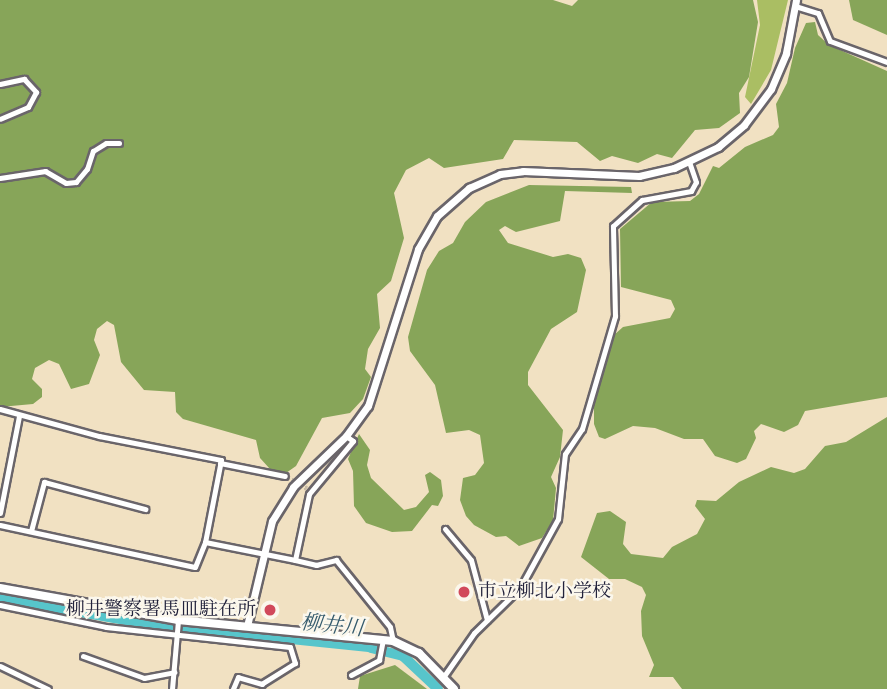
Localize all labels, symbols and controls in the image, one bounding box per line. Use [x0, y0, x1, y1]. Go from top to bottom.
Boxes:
place label: 市立柳北小学校 [478, 581, 611, 603]
marker: 市立柳北小学校 [456, 584, 472, 600]
place label: 柳井警察署馬皿駐在所 [66, 599, 256, 621]
marker: 柳井警察署馬皿駐在所 [262, 602, 278, 618]
water label: 柳井川 [299, 609, 365, 641]

